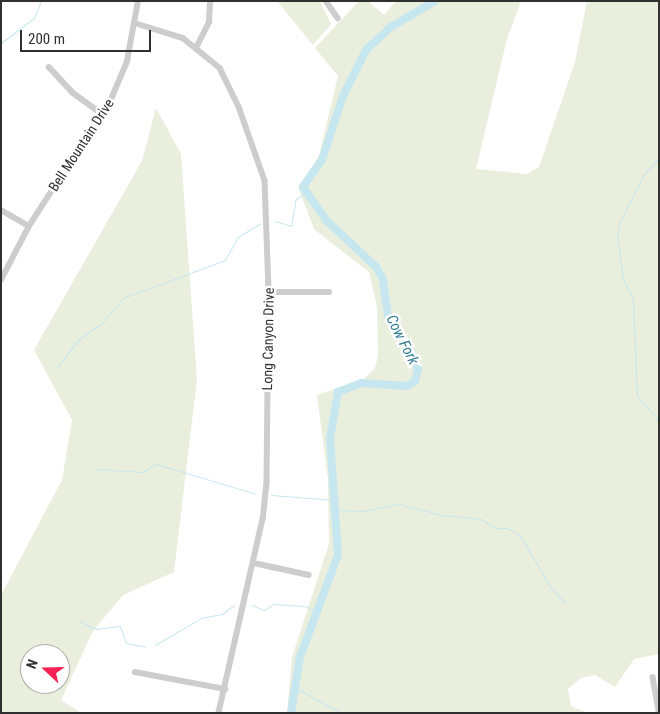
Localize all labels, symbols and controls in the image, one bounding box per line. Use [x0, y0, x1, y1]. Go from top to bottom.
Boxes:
scale bar [22, 20, 154, 52]
text: 200 m [28, 30, 65, 48]
street label: Bell Mountain Drive [45, 96, 117, 194]
street label: Long Canyon Drive [259, 288, 277, 390]
water label: Cow Fork [382, 312, 422, 368]
north arrow [20, 644, 70, 694]
text: N [23, 657, 41, 671]

